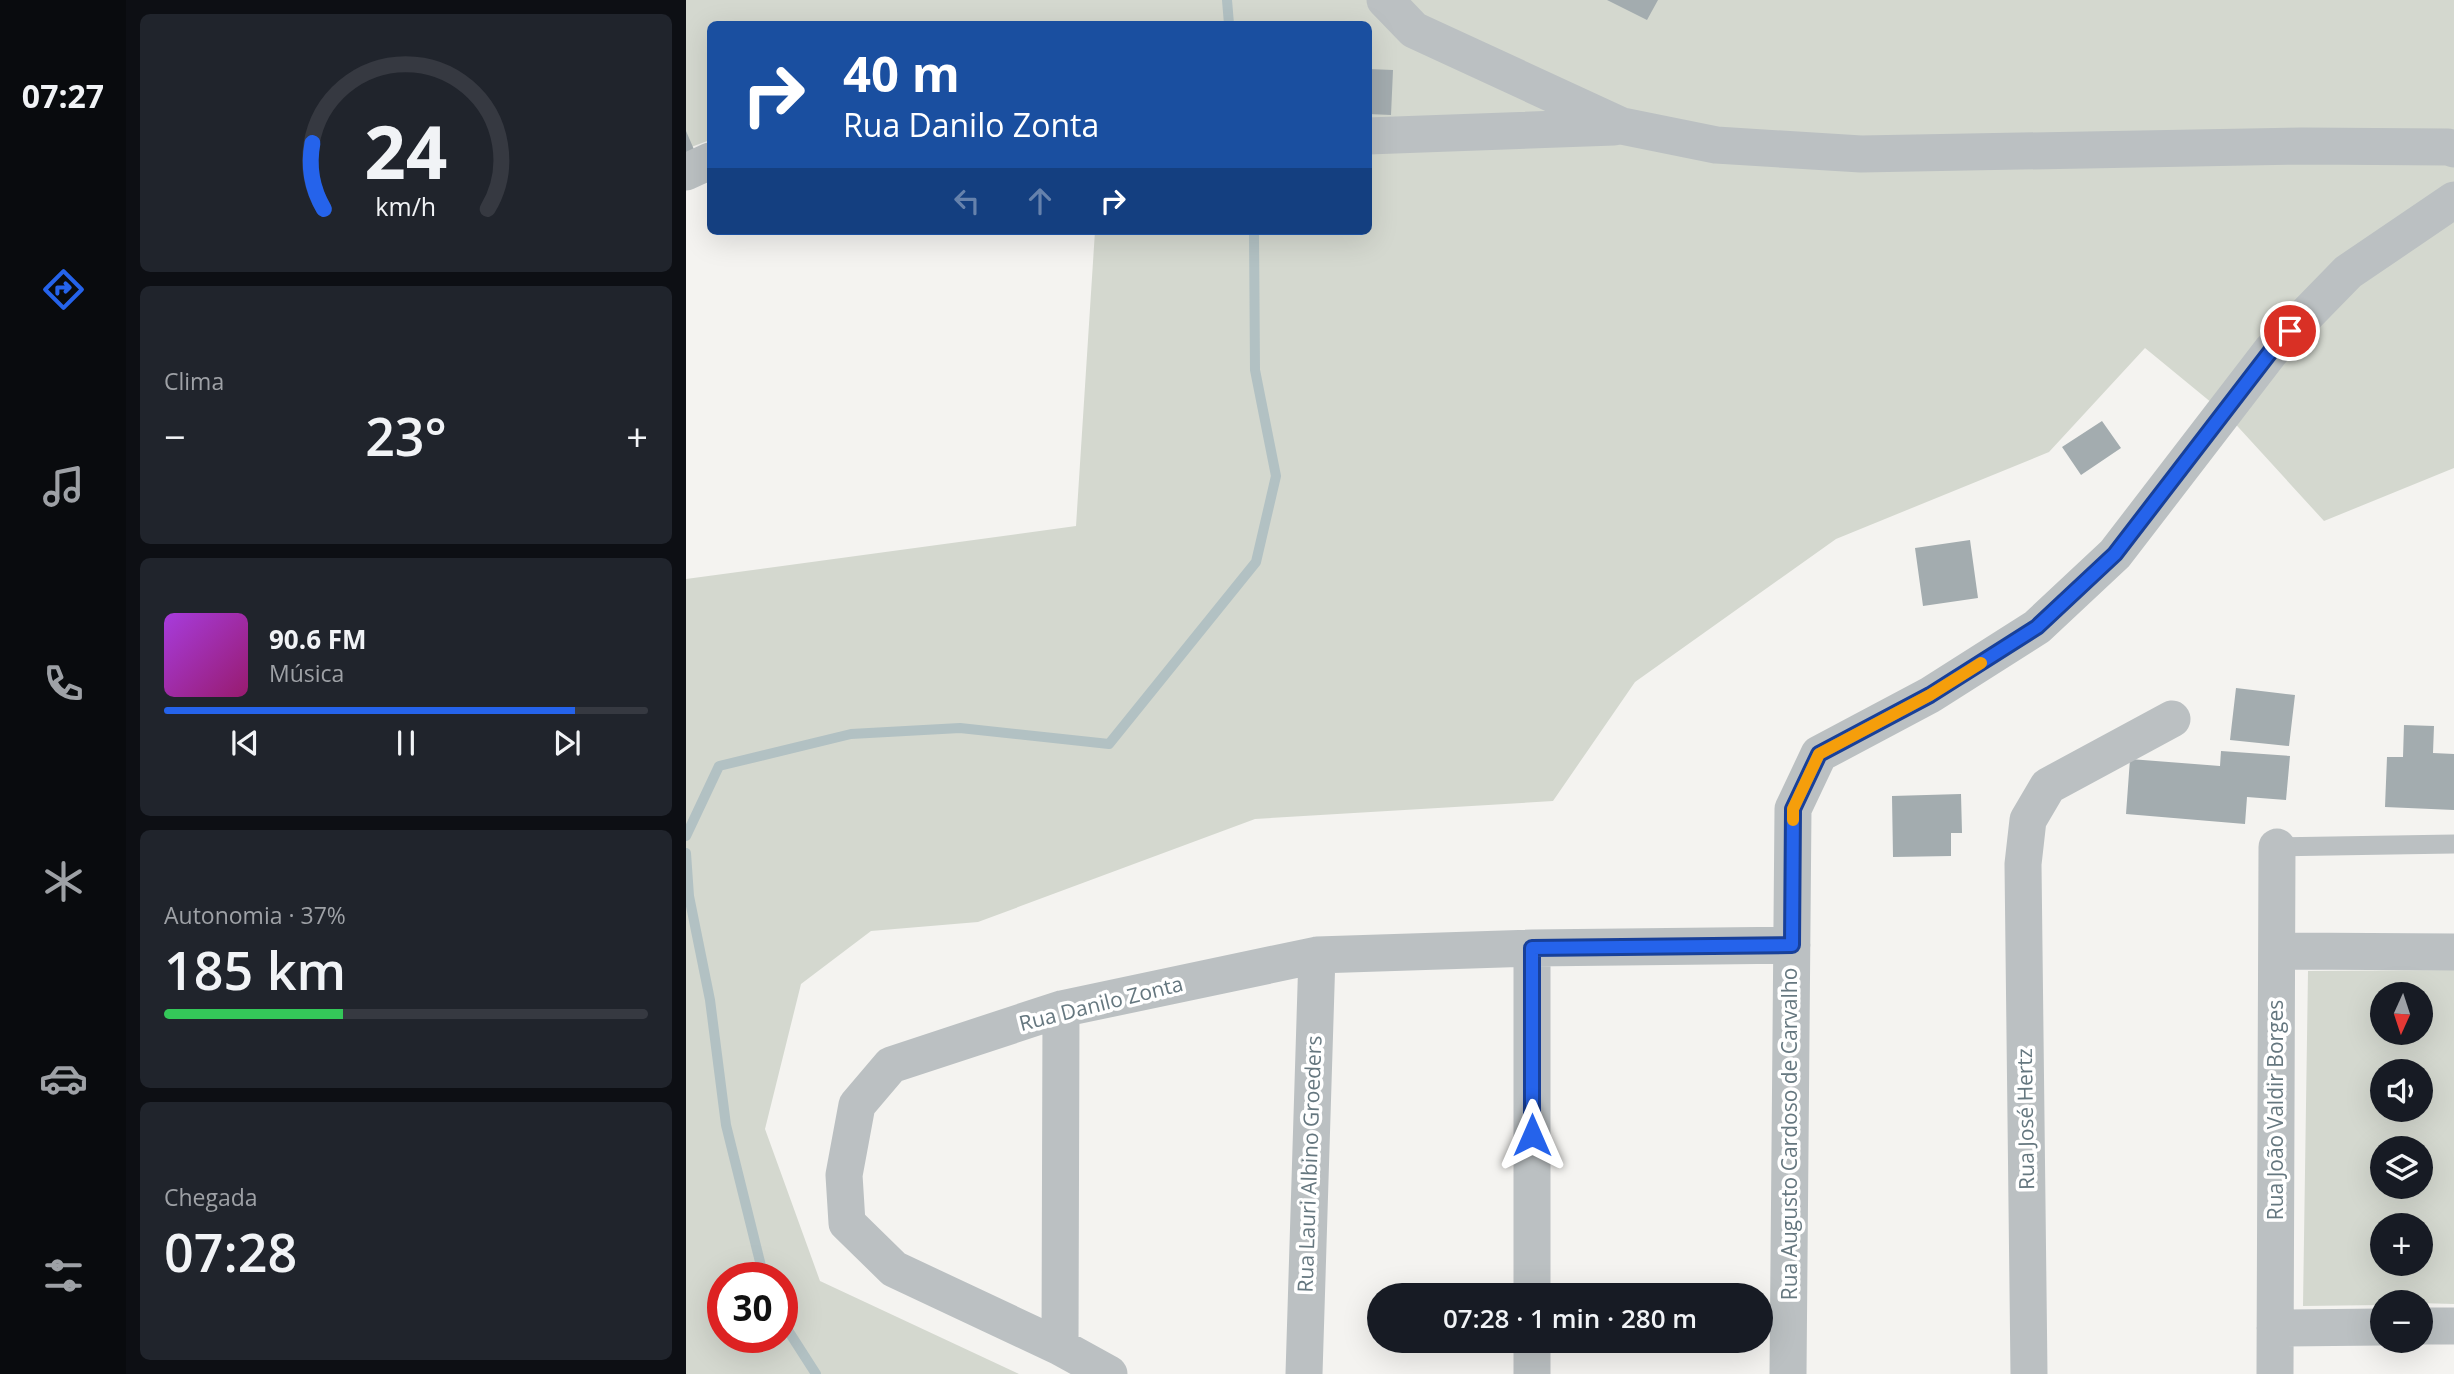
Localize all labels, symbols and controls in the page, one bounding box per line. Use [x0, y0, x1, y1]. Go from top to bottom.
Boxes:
text: 40 m [843, 40, 960, 106]
icon: right [728, 49, 819, 140]
text: 07:27 [22, 74, 104, 117]
text: 24 [364, 101, 448, 200]
text: Rua Danilo Zonta [843, 103, 1099, 146]
icon: left [948, 182, 986, 220]
icon: ahead [1021, 182, 1059, 220]
icon: right [1094, 182, 1132, 220]
text: km/h [376, 189, 436, 223]
icon: directions [39, 265, 88, 314]
pin [2260, 301, 2320, 361]
icon: arrive [2271, 312, 2309, 350]
text: Clima [164, 365, 224, 397]
text: 23° [365, 400, 447, 471]
text: − [164, 410, 186, 462]
text: + [626, 410, 648, 462]
icon: music [39, 462, 88, 511]
text: 90.6 FM [269, 621, 367, 657]
text: Música [269, 657, 344, 689]
icon: phone [39, 659, 88, 708]
icon: previous [226, 724, 264, 762]
icon: pause [387, 724, 425, 762]
icon: next [548, 724, 586, 762]
icon: climate [39, 857, 88, 906]
text: Autonomia · 37% [164, 899, 346, 931]
text: 185 km [164, 934, 346, 1005]
street label: Rua Augusto Cardoso de Carvalho [1775, 968, 1803, 1300]
street label: Rua Danilo Zonta [1016, 969, 1186, 1037]
north arrow [2370, 982, 2432, 1045]
map controls [2370, 982, 2433, 1353]
street label: Rua João Valdir Borges [2261, 1000, 2289, 1220]
street label: Rua Lauri Albino Groeders [1291, 1035, 1327, 1293]
street label: Rua José Hertz [2010, 1048, 2040, 1190]
icon: car [39, 1054, 88, 1103]
button: sound [2370, 1059, 2433, 1122]
position arrow [1495, 1098, 1569, 1172]
button: layers [2370, 1136, 2433, 1199]
text: Chegada [164, 1181, 258, 1213]
button: + [2370, 1213, 2433, 1276]
text: 07:28 [164, 1216, 297, 1287]
icon: filters [39, 1251, 88, 1300]
speed limit sign: 30 [707, 1262, 798, 1353]
button: − [2370, 1290, 2433, 1353]
text: 07:28 · 1 min · 280 m [1443, 1300, 1697, 1336]

